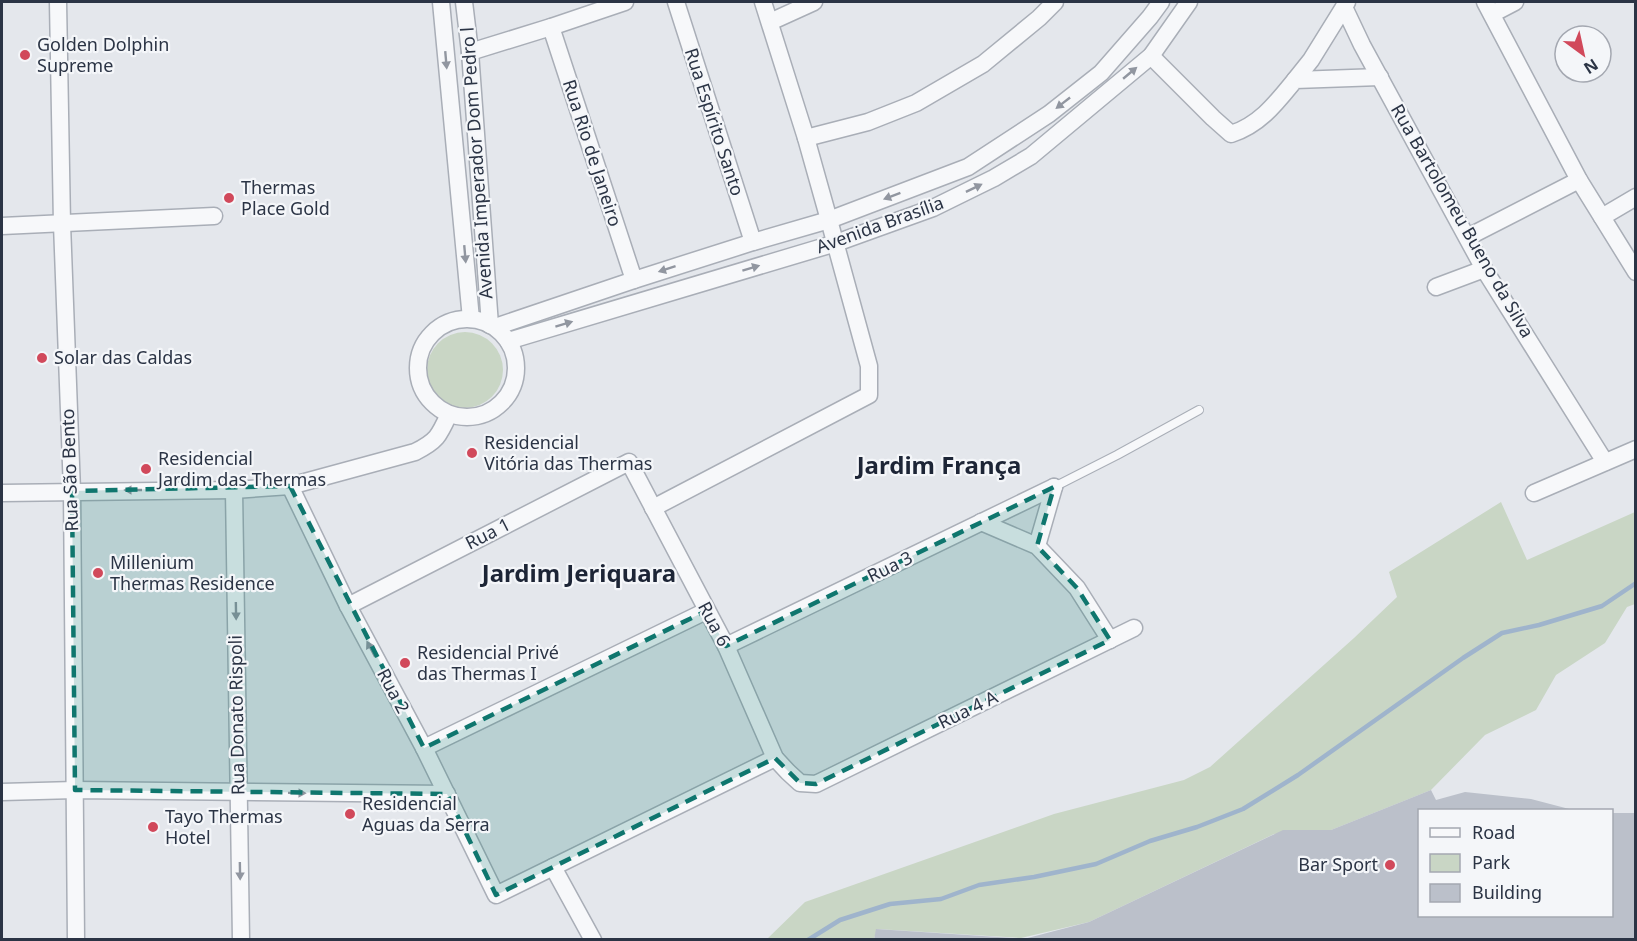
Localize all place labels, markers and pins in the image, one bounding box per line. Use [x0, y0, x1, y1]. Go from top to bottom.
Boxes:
place label: Golden Dolphin Supreme [37, 32, 169, 77]
marker: Golden Dolphin Supreme [18, 48, 32, 62]
place label: Thermas Place Gold [241, 175, 330, 220]
marker: Thermas Place Gold [222, 191, 236, 205]
place label: Solar das Caldas [54, 345, 192, 369]
marker: Solar das Caldas [35, 351, 49, 365]
place label: Residencial Vitória das Thermas [484, 430, 652, 475]
place label: Residencial Jardim das Thermas [156, 446, 326, 491]
marker: Residencial Vitória das Thermas [465, 446, 479, 460]
marker: Residencial Jardim das Thermas [139, 462, 153, 476]
place label: Millenium Thermas Residence [110, 550, 275, 595]
marker: Millenium Thermas Residence [91, 566, 105, 580]
place label: Residencial Privé das Thermas I [417, 640, 559, 685]
marker: Residencial Privé das Thermas I [398, 656, 412, 670]
place label: Residencial Aguas da Serra [362, 791, 490, 836]
place label: Tayo Thermas Hotel [165, 804, 283, 849]
marker: Residencial Aguas da Serra [343, 807, 357, 821]
marker: Tayo Thermas Hotel [146, 820, 160, 834]
place label: Bar Sport [1298, 852, 1379, 876]
marker: Bar Sport [1383, 858, 1397, 872]

